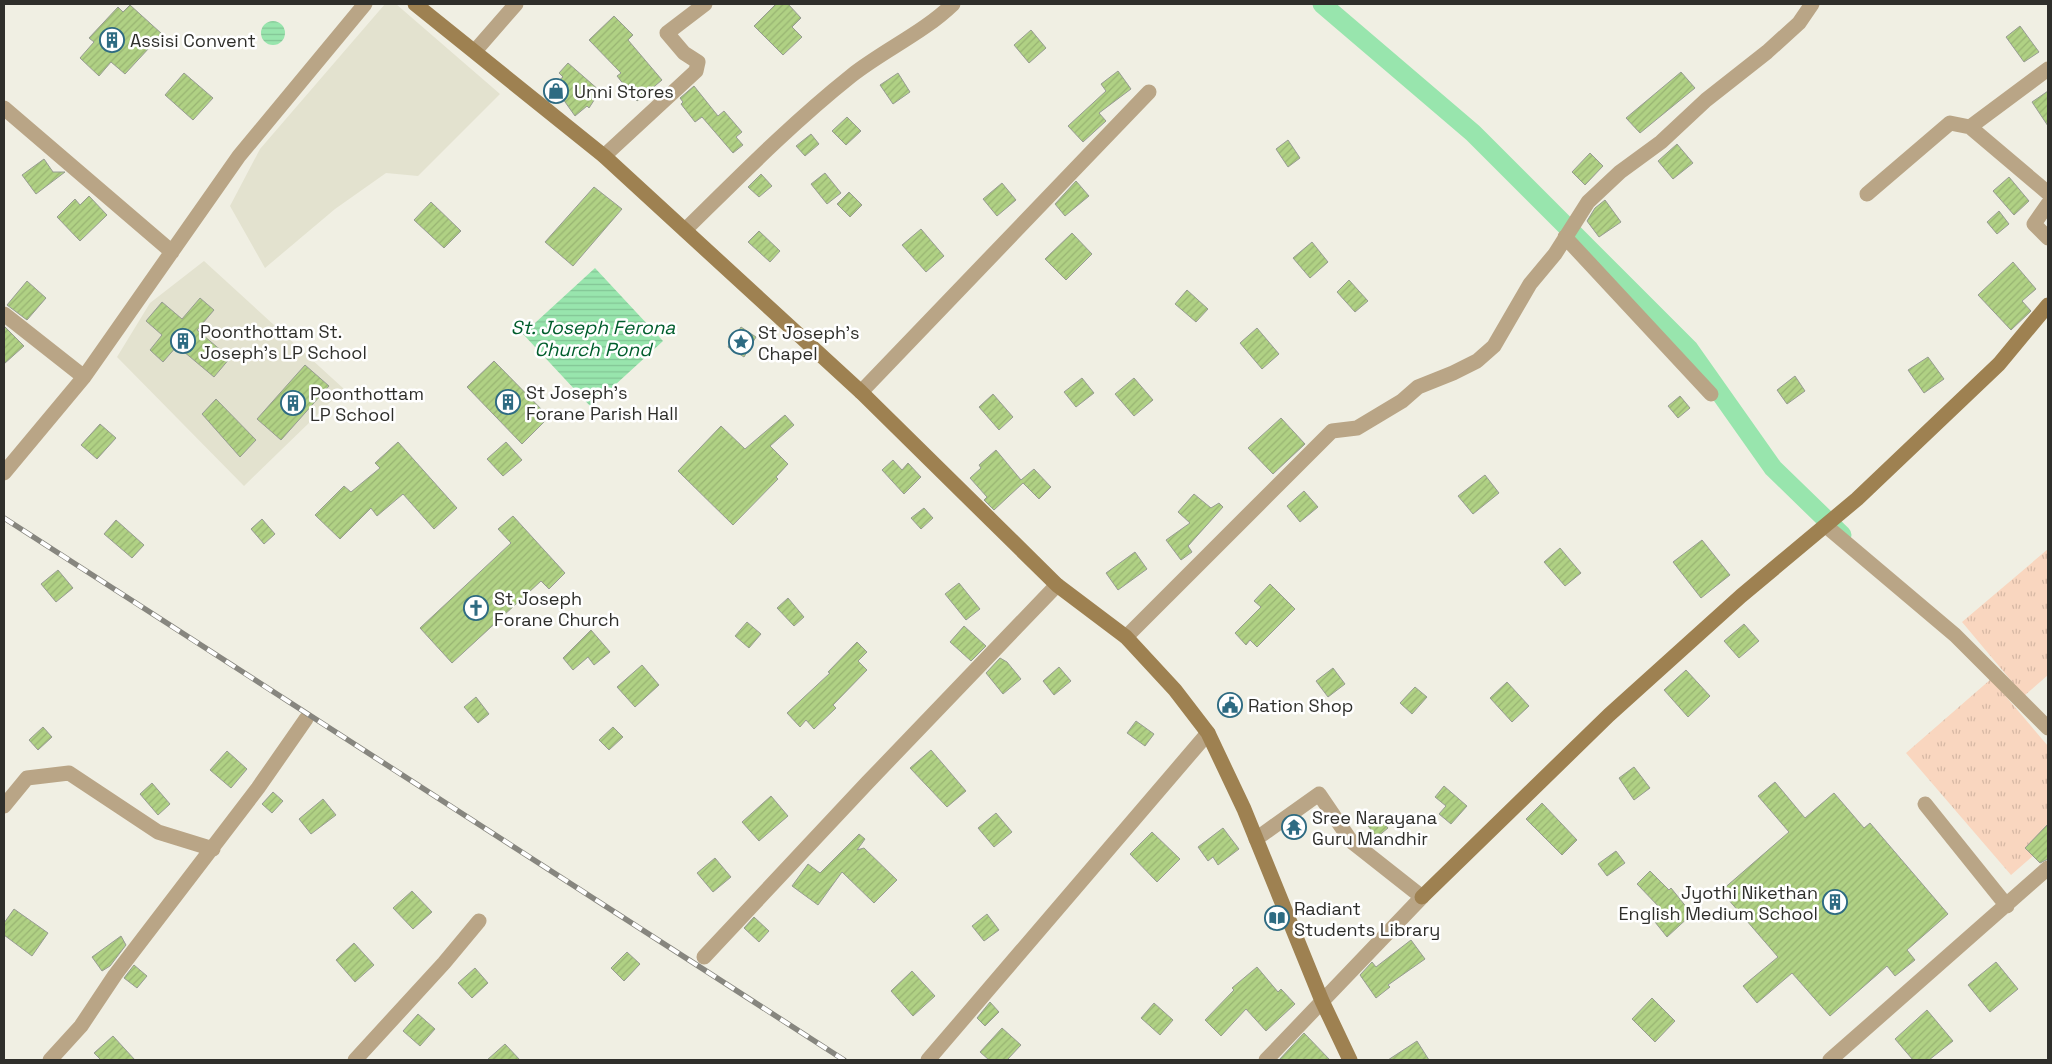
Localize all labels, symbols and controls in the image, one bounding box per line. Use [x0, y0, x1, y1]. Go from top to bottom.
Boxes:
building icon: Assisi Convent [99, 27, 125, 53]
place label: Assisi Convent [130, 29, 256, 52]
shop icon: Unni Stores [543, 78, 569, 104]
place label: Unni Stores [574, 80, 674, 103]
water label: St. Joseph Ferona Church Pond [511, 315, 675, 362]
place label: Poonthottam St. Joseph's LP School [200, 320, 367, 364]
place label: St Joseph's Chapel [758, 321, 859, 365]
building icon: Poonthottam St. Joseph's LP School [170, 328, 196, 354]
place icon: St Joseph's Chapel [728, 329, 754, 355]
place label: St Joseph's Forane Parish Hall [526, 381, 678, 425]
place label: Poonthottam LP School [310, 382, 424, 426]
building icon: St Joseph's Forane Parish Hall [495, 389, 521, 415]
building icon: Poonthottam LP School [280, 390, 306, 416]
place label: St Joseph Forane Church [494, 587, 620, 631]
church icon: St Joseph Forane Church [463, 595, 489, 621]
public building icon: Ration Shop [1217, 692, 1243, 718]
place label: Ration Shop [1248, 694, 1353, 717]
place label: Sree Narayana Guru Mandhir [1312, 806, 1437, 850]
temple icon: Sree Narayana Guru Mandhir [1281, 814, 1307, 840]
place label: Jyothi Nikethan English Medium School [1618, 881, 1818, 925]
building icon: Jyothi Nikethan English Medium School [1822, 889, 1848, 915]
place label: Radiant Students Library [1294, 897, 1440, 941]
library icon: Radiant Students Library [1264, 905, 1290, 931]

